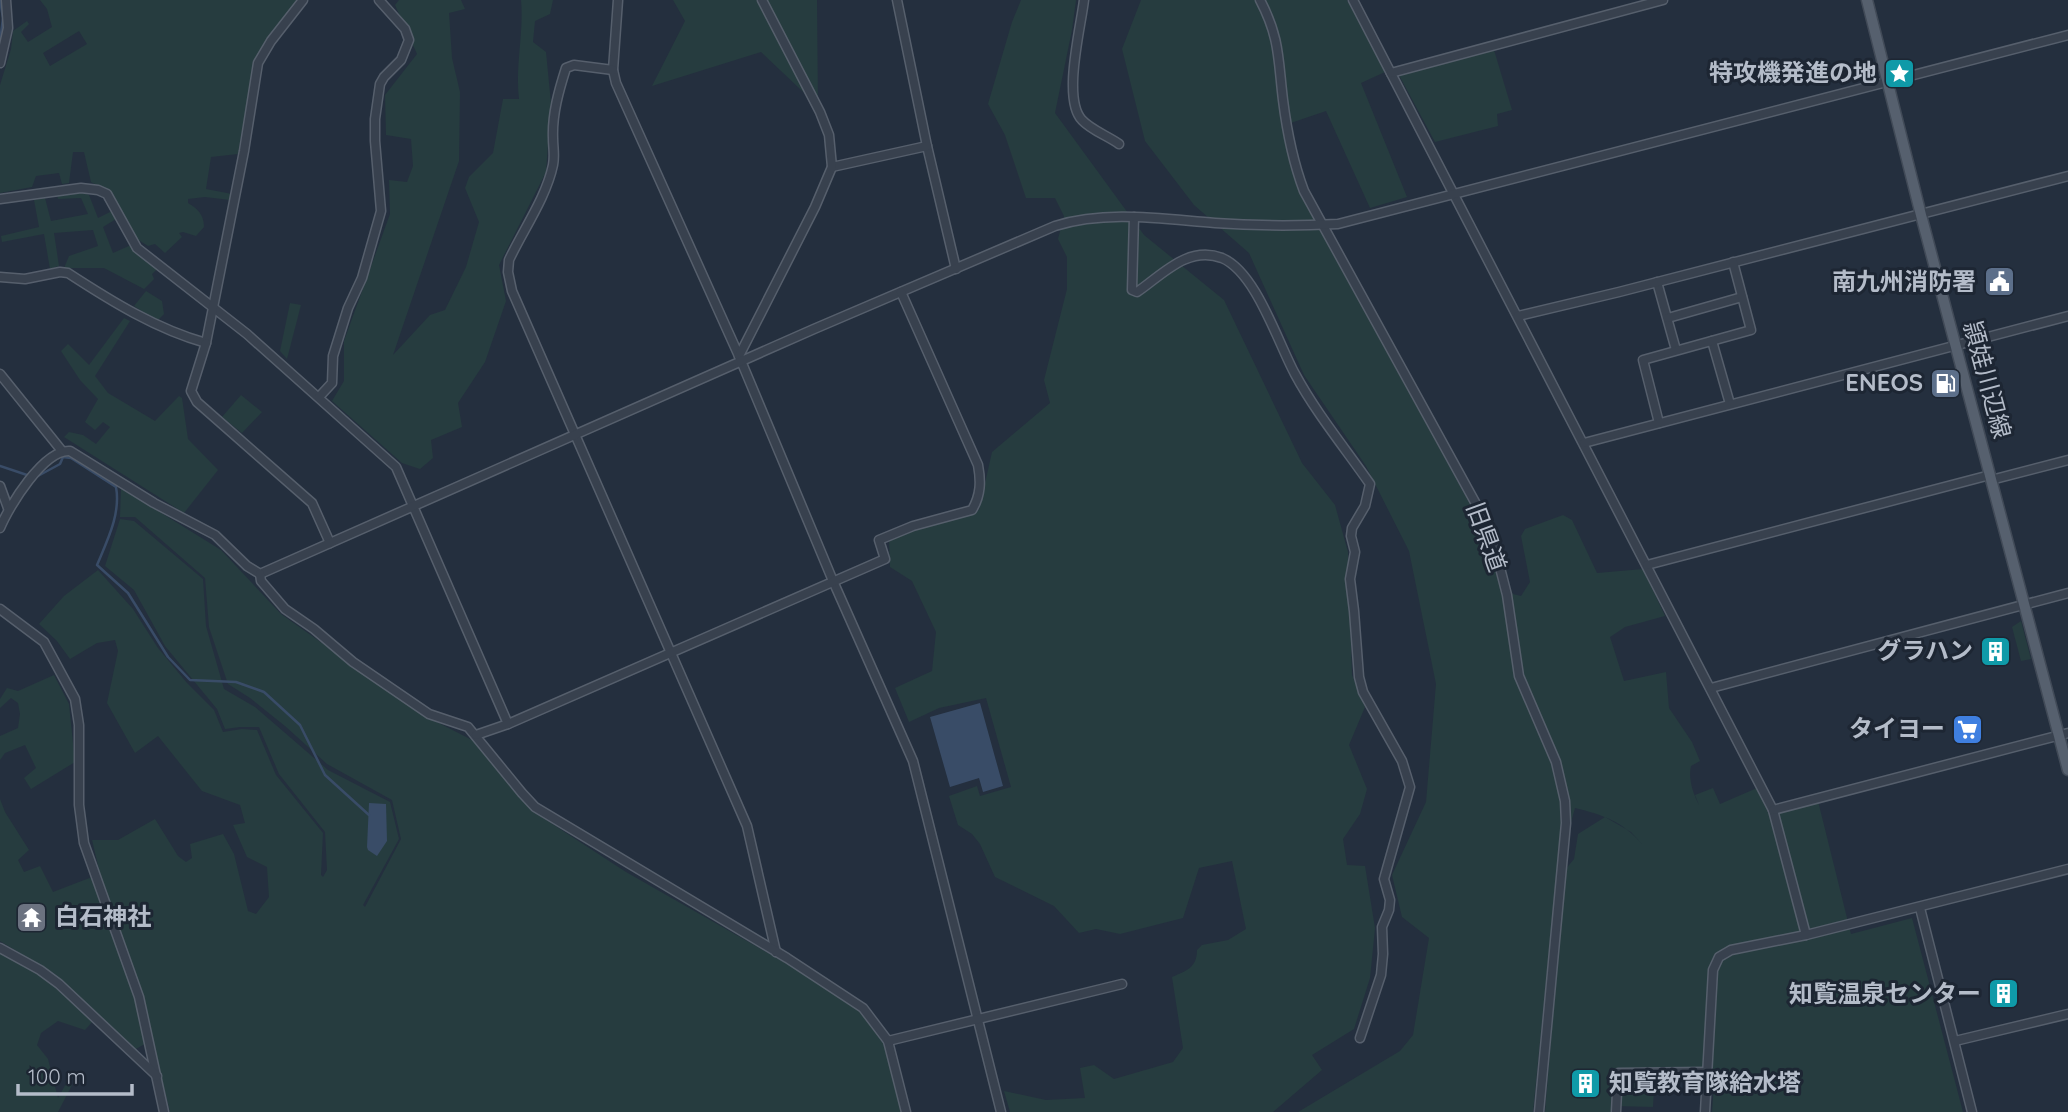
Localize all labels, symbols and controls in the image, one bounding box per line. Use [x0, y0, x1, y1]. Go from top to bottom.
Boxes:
place icon: 特攻機発進の地 [1883, 56, 1917, 90]
place label: 特攻機発進の地 [1709, 57, 1877, 87]
public building icon: 南九州消防署 [1982, 265, 2016, 299]
place label: 南九州消防署 [1832, 266, 1976, 296]
street label: 頴娃川辺線 [1958, 318, 2018, 442]
fuel station icon: ENEOS [1929, 366, 1963, 400]
place label: ENEOS [1845, 367, 1923, 397]
street label: 旧県道 [1461, 498, 1513, 576]
building icon: グラハン [1979, 634, 2013, 668]
place label: グラハン [1877, 635, 1973, 665]
supermarket icon: タイヨー [1951, 712, 1985, 746]
place label: タイヨー [1849, 713, 1945, 743]
temple icon: 白石神社 [15, 900, 49, 934]
place label: 白石神社 [55, 901, 151, 931]
building icon: 知覧温泉センター [1987, 977, 2021, 1011]
place label: 知覧温泉センター [1789, 978, 1981, 1008]
scale bar [18, 1052, 131, 1096]
text: 100 m [28, 1063, 86, 1089]
building icon: 知覧教育隊給水塔 [1569, 1066, 1603, 1100]
place label: 知覧教育隊給水塔 [1609, 1067, 1801, 1097]

